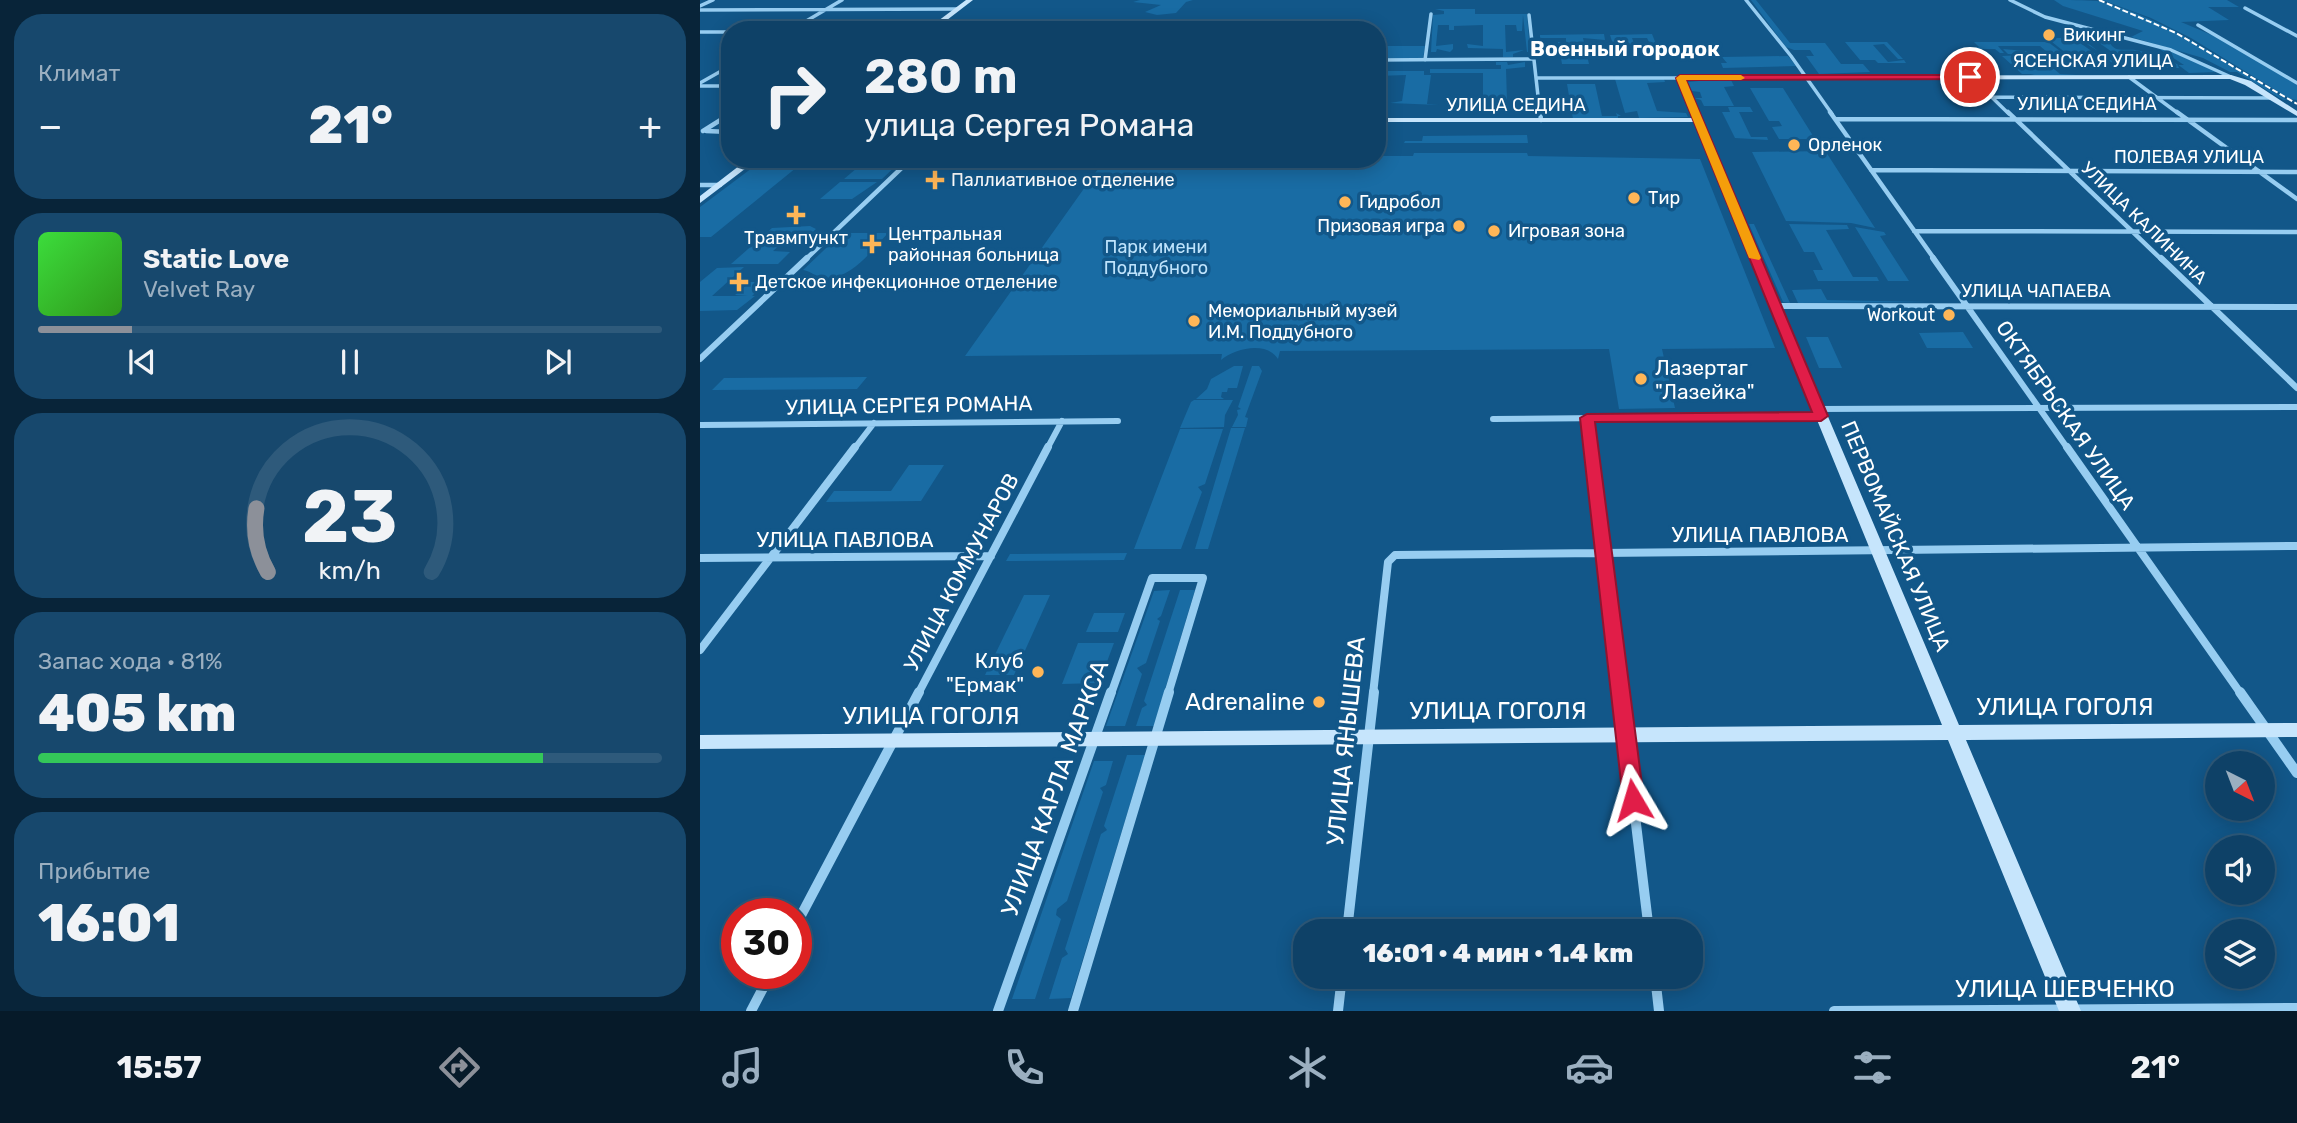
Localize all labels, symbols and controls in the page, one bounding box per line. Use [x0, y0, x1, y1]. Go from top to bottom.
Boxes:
place label: Викинг [2063, 24, 2126, 46]
marker: Викинг [2041, 27, 2057, 43]
district label: Военный городок [1530, 36, 1720, 61]
text: 280 m [864, 47, 1018, 105]
pin [1940, 47, 2000, 107]
icon: right [749, 49, 840, 140]
street label: ЯСЕНСКАЯ УЛИЦА [2013, 50, 2173, 72]
icon: arrive [1951, 58, 1989, 96]
text: Климат [38, 59, 120, 87]
street label: УЛИЦА СЕДИНА [2017, 93, 2157, 115]
text: 21° [308, 94, 393, 156]
street label: УЛИЦА СЕДИНА [1446, 94, 1586, 116]
text: − [38, 103, 63, 149]
text: + [638, 103, 662, 149]
text: улица Сергея Романа [864, 106, 1194, 144]
place label: Орленок [1808, 134, 1883, 156]
marker: Орленок [1786, 137, 1802, 153]
street label: ПОЛЕВАЯ УЛИЦА [2114, 146, 2264, 168]
street label: УЛИЦА КАЛИНИНА [2076, 157, 2212, 289]
place label: Паллиативное отделение [951, 169, 1175, 191]
marker: Паллиативное отделение [925, 170, 945, 190]
place label: Тир [1648, 187, 1680, 209]
marker: Тир [1626, 190, 1642, 206]
place label: Гидробол [1359, 191, 1441, 213]
marker: Гидробол [1337, 194, 1353, 210]
marker: Травмпункт [786, 205, 806, 225]
place label: Призовая игра [1317, 215, 1445, 237]
marker: Призовая игра [1451, 218, 1467, 234]
place label: Игровая зона [1508, 220, 1625, 242]
place label: Центральная районная больница [888, 223, 1059, 266]
marker: Игровая зона [1486, 223, 1502, 239]
place label: Травмпункт [744, 227, 848, 249]
marker: Центральная районная больница [862, 234, 882, 254]
park label: Парк имени Поддубного [1104, 236, 1208, 279]
text: Static Love [143, 244, 289, 275]
place label: Детское инфекционное отделение [755, 271, 1058, 293]
marker: Детское инфекционное отделение [729, 272, 749, 292]
text: Velvet Ray [143, 275, 255, 303]
street label: УЛИЦА ЧАПАЕВА [1961, 280, 2111, 302]
place label: Мемориальный музей И.М. Поддубного [1208, 300, 1398, 343]
place label: Workout [1867, 304, 1935, 326]
marker: Workout [1941, 307, 1957, 323]
marker: Мемориальный музей И.М. Поддубного [1186, 313, 1202, 329]
street label: ОКТЯБРЬСКАЯ УЛИЦА [1991, 316, 2141, 514]
icon: previous [123, 343, 161, 381]
icon: pause [331, 343, 369, 381]
icon: next [539, 343, 577, 381]
place label: Лазертаг "Лазейка" [1655, 355, 1755, 404]
marker: Лазертаг "Лазейка" [1633, 371, 1649, 387]
street label: УЛИЦА СЕРГЕЯ РОМАНА [785, 390, 1033, 420]
street label: ПЕРВОМАЙСКАЯ УЛИЦА [1836, 417, 1956, 655]
street label: УЛИЦА КОММУНАРОВ [898, 469, 1024, 675]
text: 23 [302, 474, 398, 560]
street label: УЛИЦА ПАВЛОВА [1672, 522, 1848, 547]
street label: УЛИЦА ПАВЛОВА [757, 527, 933, 552]
text: km/h [319, 555, 381, 584]
street label: УЛИЦА ЯНЫШЕВА [1321, 635, 1371, 847]
text: Запас хода · 81% [38, 647, 223, 675]
place label: Клуб "Ермак" [946, 648, 1024, 697]
street label: УЛИЦА КАРЛА МАРКСА [996, 656, 1114, 920]
marker: Клуб "Ермак" [1030, 664, 1046, 680]
text: 405 km [38, 682, 236, 744]
place label: Аdrenaline [1185, 688, 1305, 716]
street label: УЛИЦА ГОГОЛЯ [1976, 693, 2154, 721]
marker: Аdrenaline [1311, 694, 1327, 710]
street label: УЛИЦА ГОГОЛЯ [1409, 697, 1587, 725]
street label: УЛИЦА ГОГОЛЯ [842, 702, 1020, 730]
north arrow [2205, 751, 2275, 821]
map controls [2205, 751, 2275, 989]
position arrow [1596, 763, 1670, 837]
button: sound [2205, 835, 2275, 905]
text: Прибытие [38, 857, 150, 885]
text: 16:01 [38, 892, 180, 954]
speed limit sign: 30 [721, 898, 812, 989]
button: layers [2205, 919, 2275, 989]
text: 16:01 · 4 мин · 1.4 km [1363, 938, 1633, 969]
street label: УЛИЦА ШЕВЧЕНКО [1955, 975, 2175, 1003]
icon: directions [435, 1043, 484, 1092]
icon: music [718, 1043, 767, 1092]
icon: phone [1000, 1043, 1049, 1092]
icon: climate [1283, 1043, 1332, 1092]
icon: car [1565, 1043, 1614, 1092]
icon: filters [1848, 1043, 1897, 1092]
text: 15:57 [117, 1048, 202, 1086]
text: 21° [2130, 1048, 2180, 1086]

